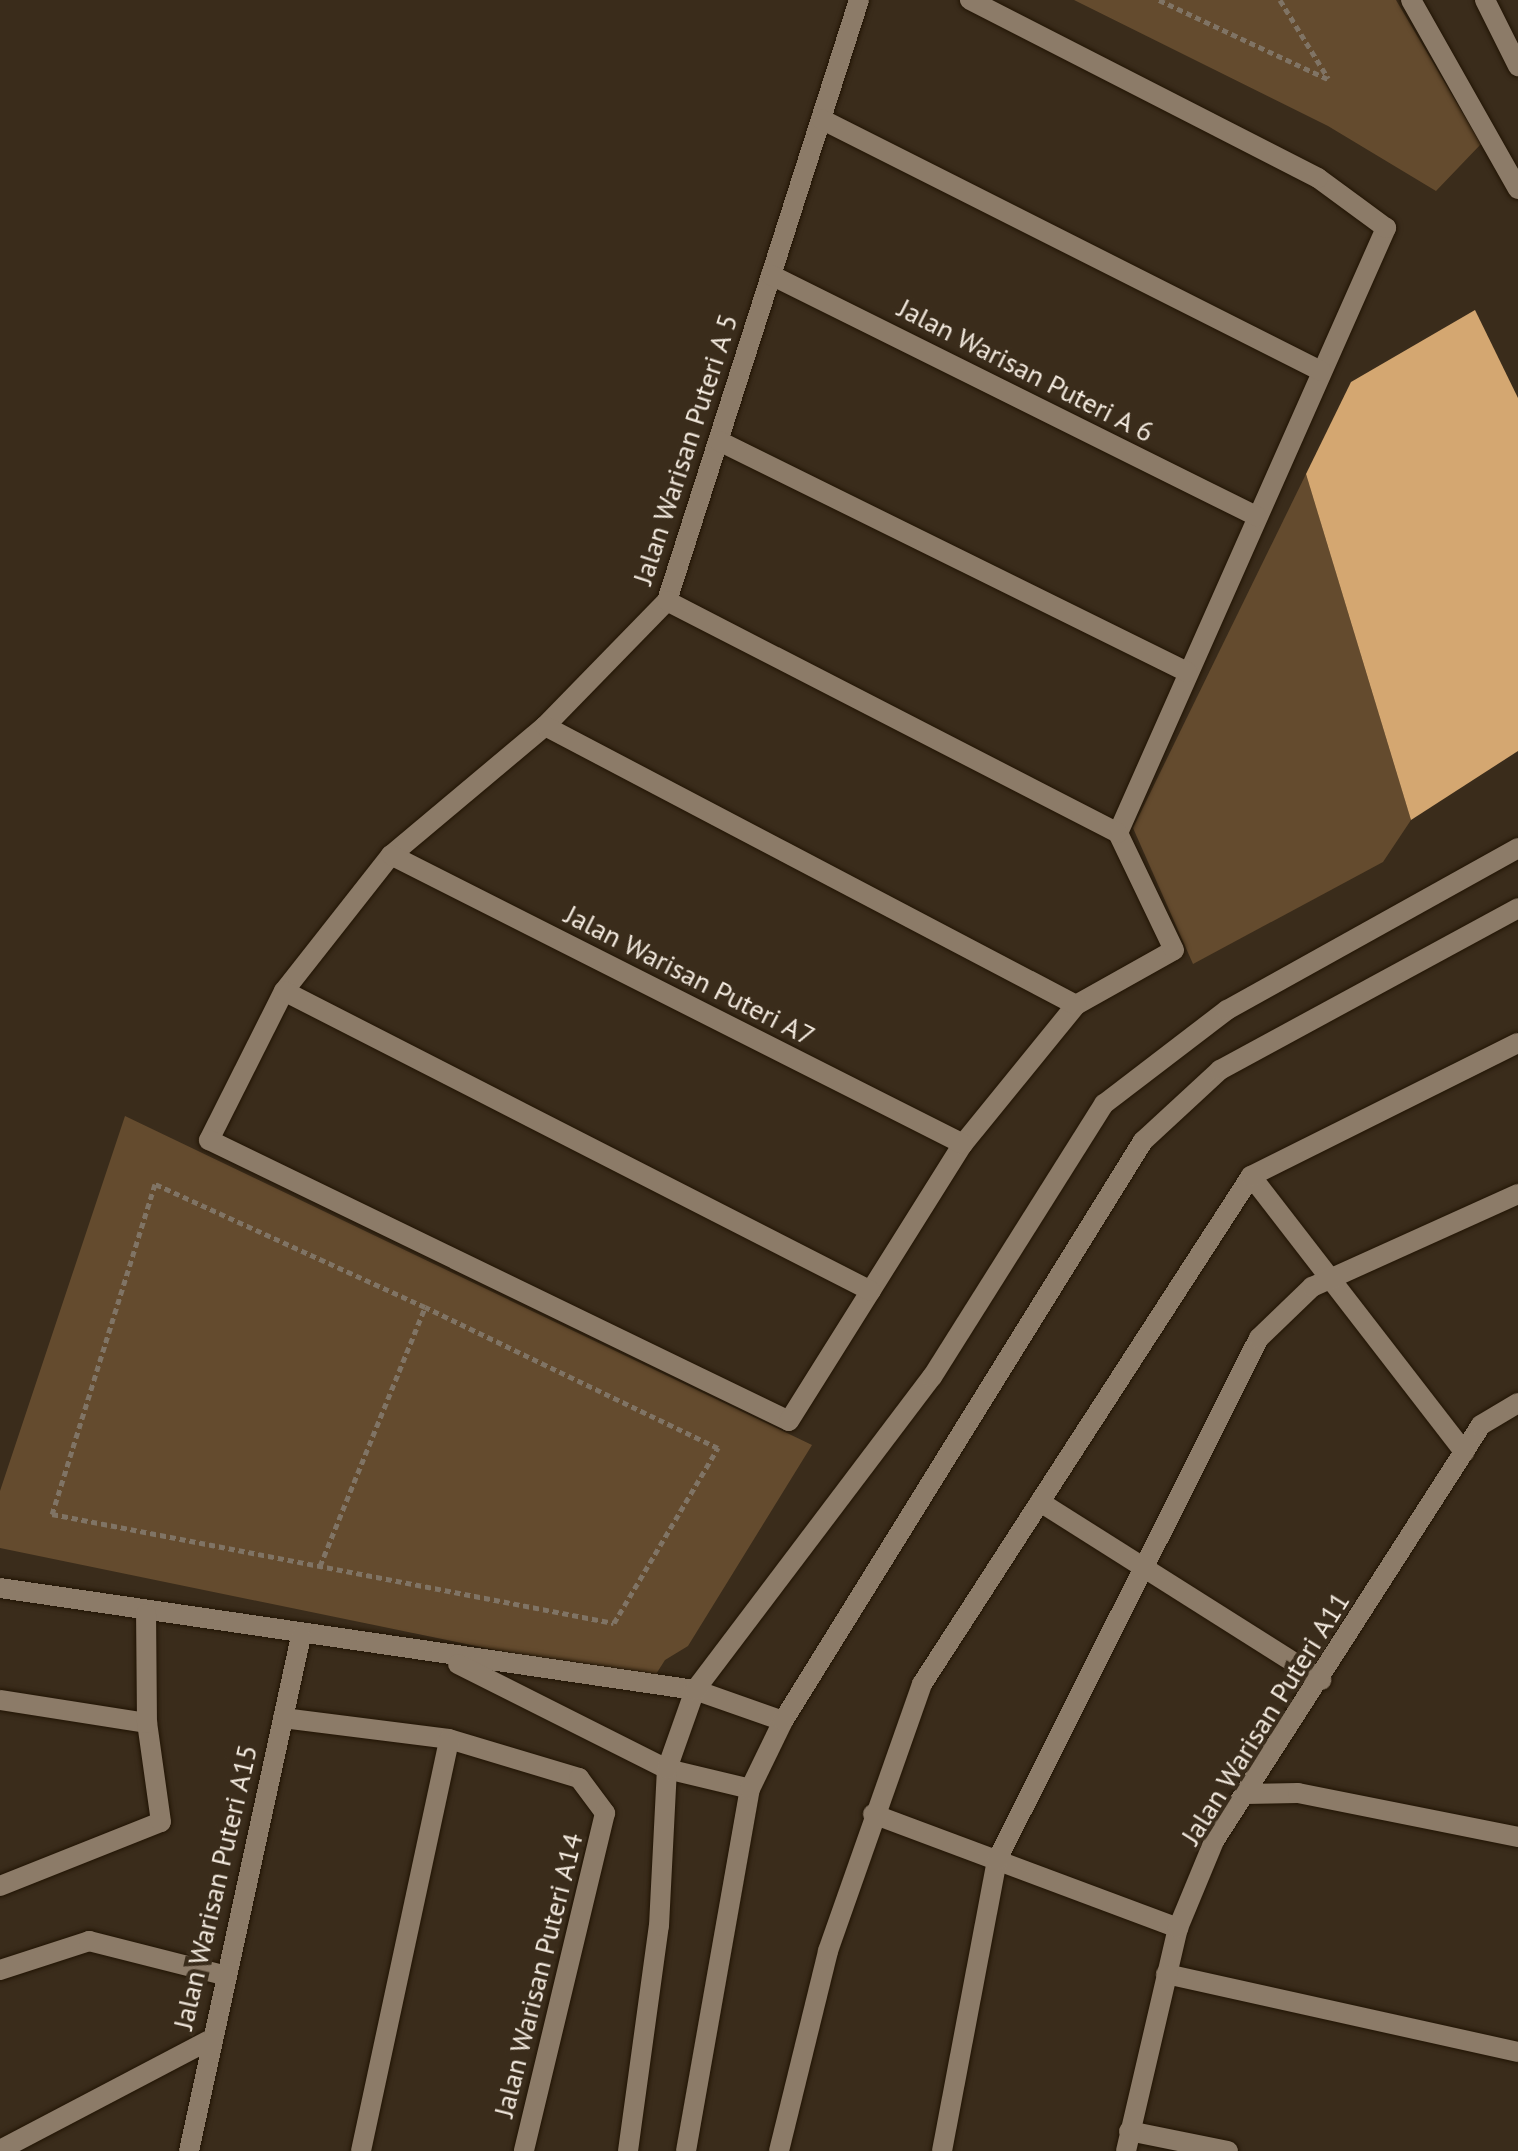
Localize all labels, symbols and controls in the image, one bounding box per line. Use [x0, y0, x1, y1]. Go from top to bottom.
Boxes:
street label: Jalan Warisan Puteri A 6 [891, 290, 1161, 450]
street label: Jalan Warisan Puteri A 5 [625, 308, 745, 590]
street label: Jalan Warisan Puteri A7 [559, 897, 821, 1053]
street label: Jalan Warisan Puteri A11 [1173, 1585, 1357, 1851]
street label: Jalan Warisan Puteri A15 [166, 1741, 264, 2033]
street label: Jalan Warisan Puteri A14 [486, 1829, 590, 2121]

